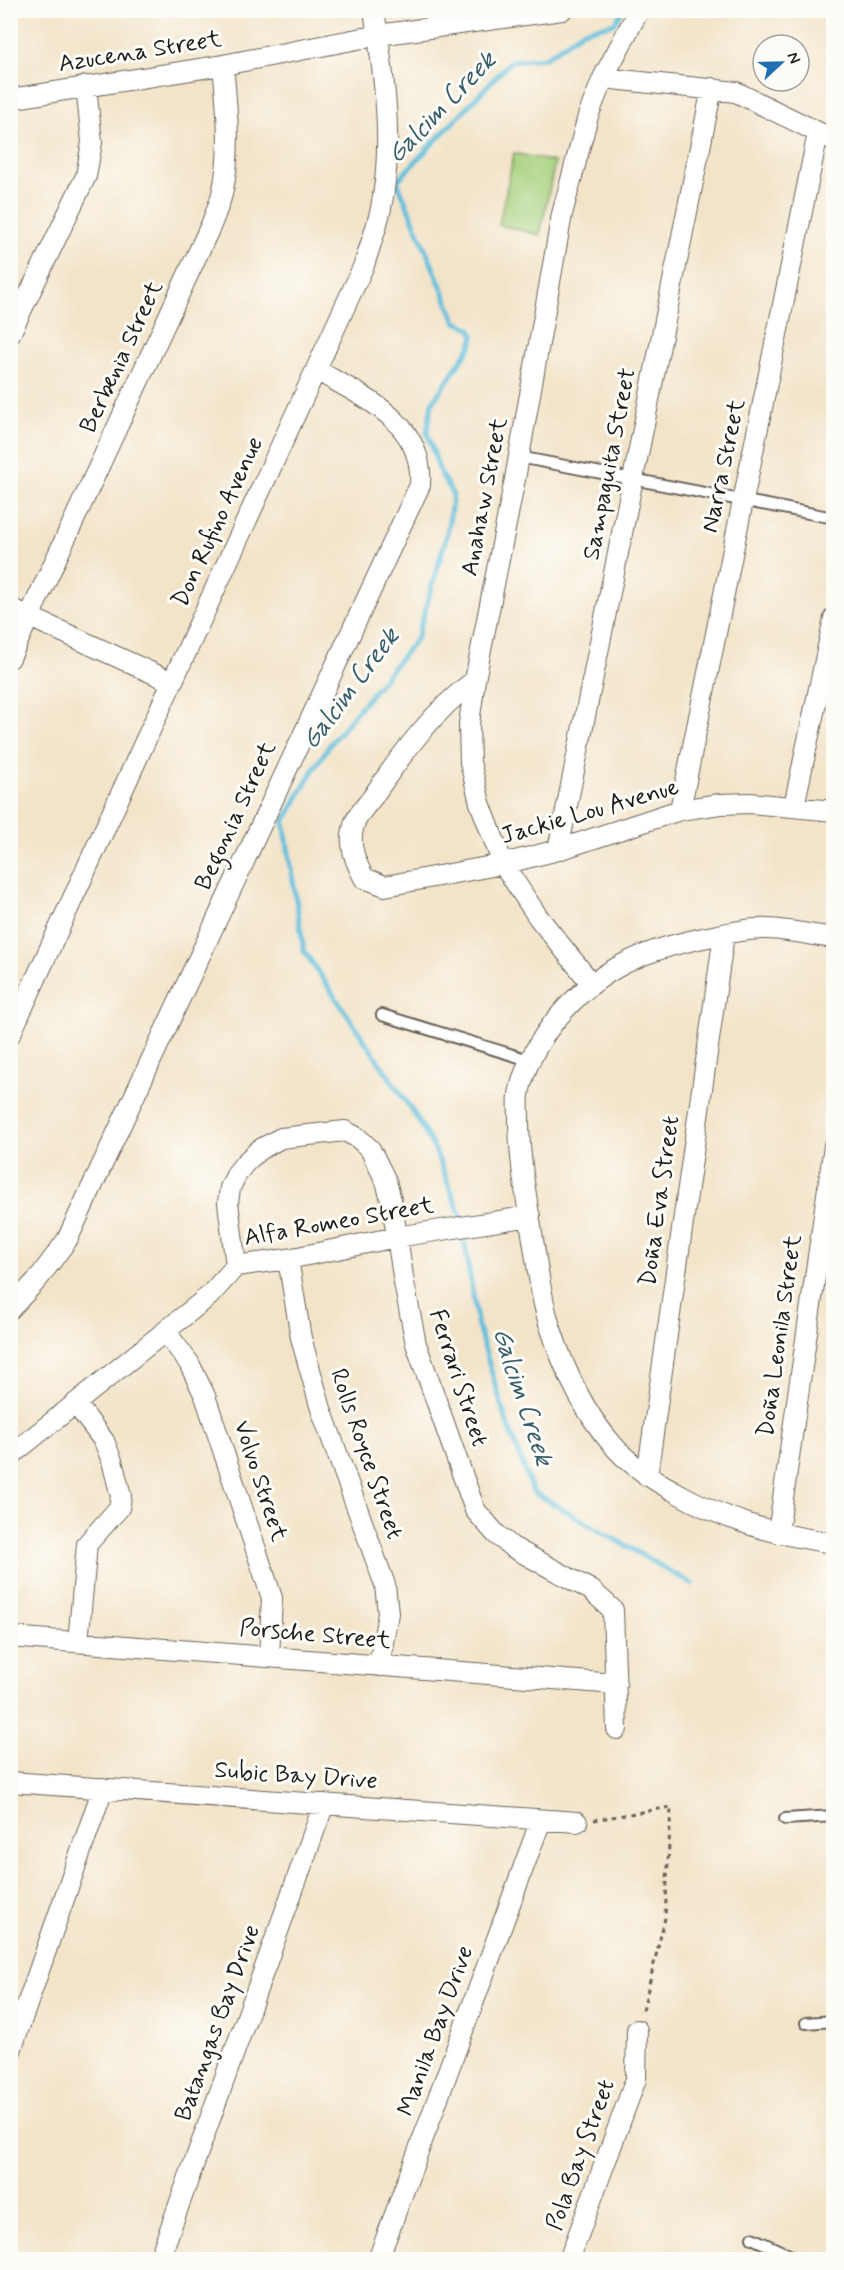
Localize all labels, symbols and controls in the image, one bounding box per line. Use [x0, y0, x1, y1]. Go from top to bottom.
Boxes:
street label: Azucena Street [56, 24, 224, 80]
north arrow [751, 33, 811, 93]
water label: Galcim Creek [380, 43, 505, 171]
text: N [782, 49, 805, 67]
street label: Berbenia Street [73, 276, 171, 438]
street label: Sampaguita Street [576, 365, 644, 563]
street label: Narra Street [695, 396, 753, 536]
street label: Anahaw Street [454, 415, 516, 579]
street label: Don Rufino Avenue [165, 432, 271, 612]
water label: Galcim Creek [294, 620, 409, 756]
street label: Begonia Street [188, 737, 287, 897]
street label: Jackie Lou Avenue [497, 772, 683, 852]
street label: Doña Eva Street [633, 1114, 687, 1288]
street label: Alfa Romeo Street [242, 1190, 436, 1254]
street label: Doña Leonila Street [750, 1233, 810, 1439]
street label: Ferrari Street [421, 1305, 495, 1451]
water label: Galcim Creek [484, 1324, 561, 1472]
street label: Rolls Royce Street [322, 1365, 410, 1543]
street label: Volvo Street [226, 1416, 294, 1546]
street label: Porsche Street [238, 1613, 392, 1657]
street label: Subic Bay Drive [213, 1755, 379, 1797]
street label: Batangas Bay Drive [168, 1921, 268, 2125]
street label: Manila Bay Drive [391, 1941, 481, 2121]
street label: Pola Bay Street [539, 2075, 623, 2235]

